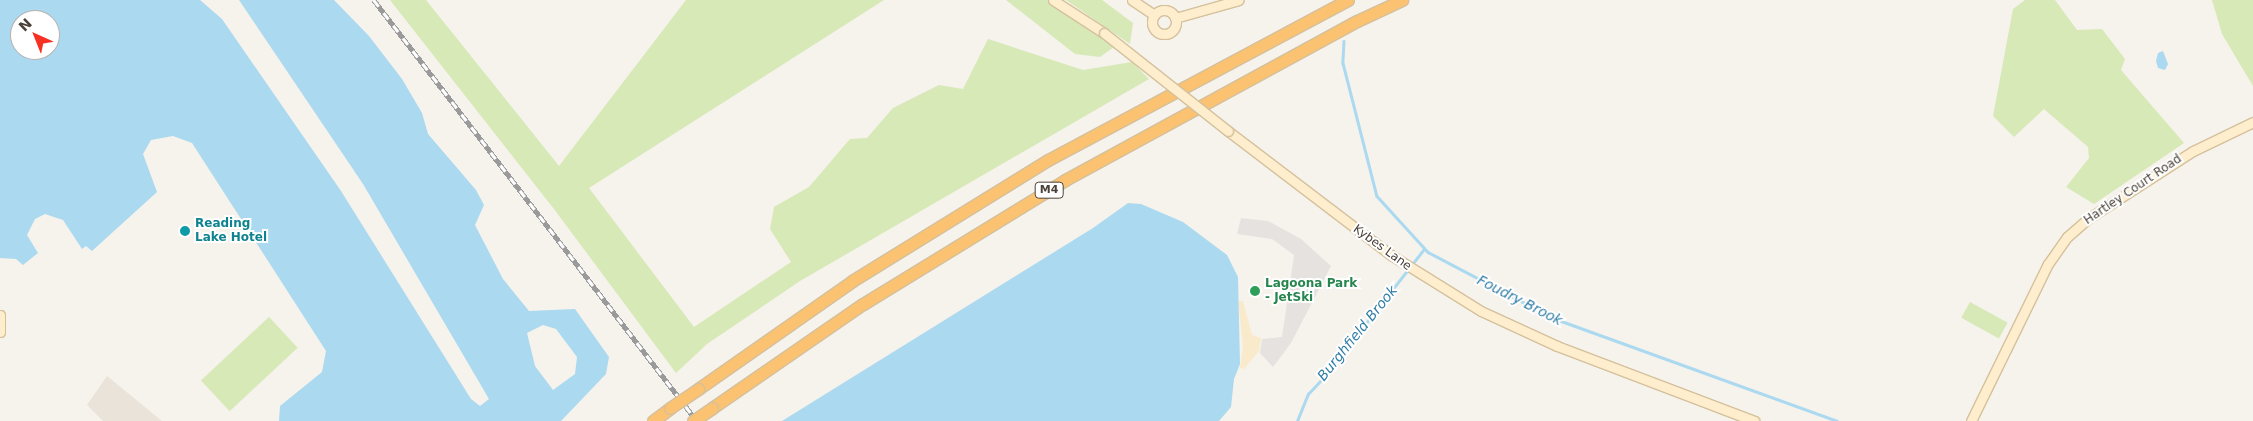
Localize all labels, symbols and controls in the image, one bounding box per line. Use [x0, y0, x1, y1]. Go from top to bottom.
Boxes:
north arrow [10, 10, 60, 60]
text: N [16, 15, 35, 35]
street label: Hartley Court Road [2081, 152, 2185, 228]
road number: M4 [1034, 182, 1064, 198]
place label: Reading Lake Hotel [195, 217, 267, 245]
street label: Kybes Lane [1350, 222, 1414, 274]
marker: Reading Lake Hotel [179, 225, 191, 237]
water label: Foudry Brook [1475, 271, 1565, 329]
place label: Lagoona Park - JetSki [1265, 277, 1357, 305]
water label: Burghfield Brook [1314, 282, 1400, 384]
marker: Lagoona Park - JetSki [1249, 285, 1261, 297]

